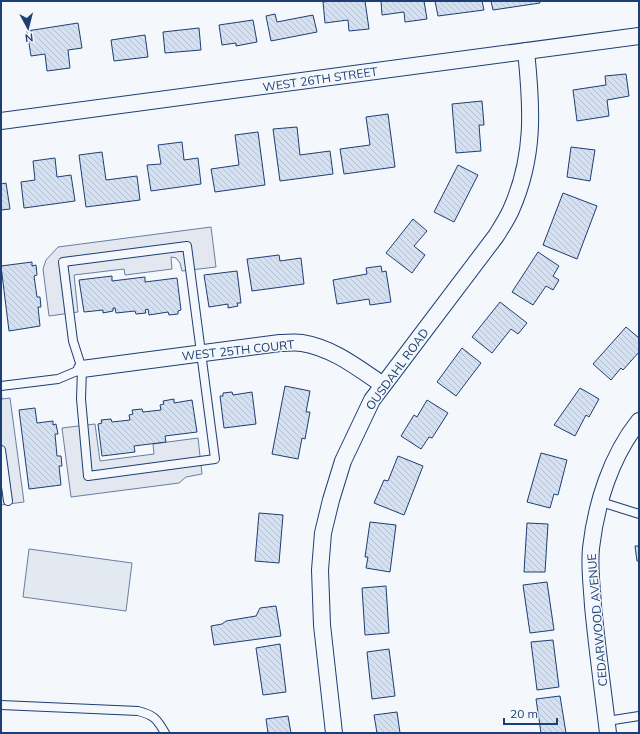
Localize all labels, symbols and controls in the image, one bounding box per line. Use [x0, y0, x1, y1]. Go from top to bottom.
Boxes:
north arrow [8, 8, 48, 48]
text: N [24, 30, 34, 45]
street label: WEST 26TH STREET [262, 63, 379, 94]
street label: OUSDAHL ROAD [362, 325, 432, 413]
street label: WEST 25TH COURT [181, 337, 296, 363]
street label: CEDARWOOD AVENUE [584, 553, 610, 687]
scale bar [504, 700, 557, 726]
text: 20 m [510, 706, 538, 721]

